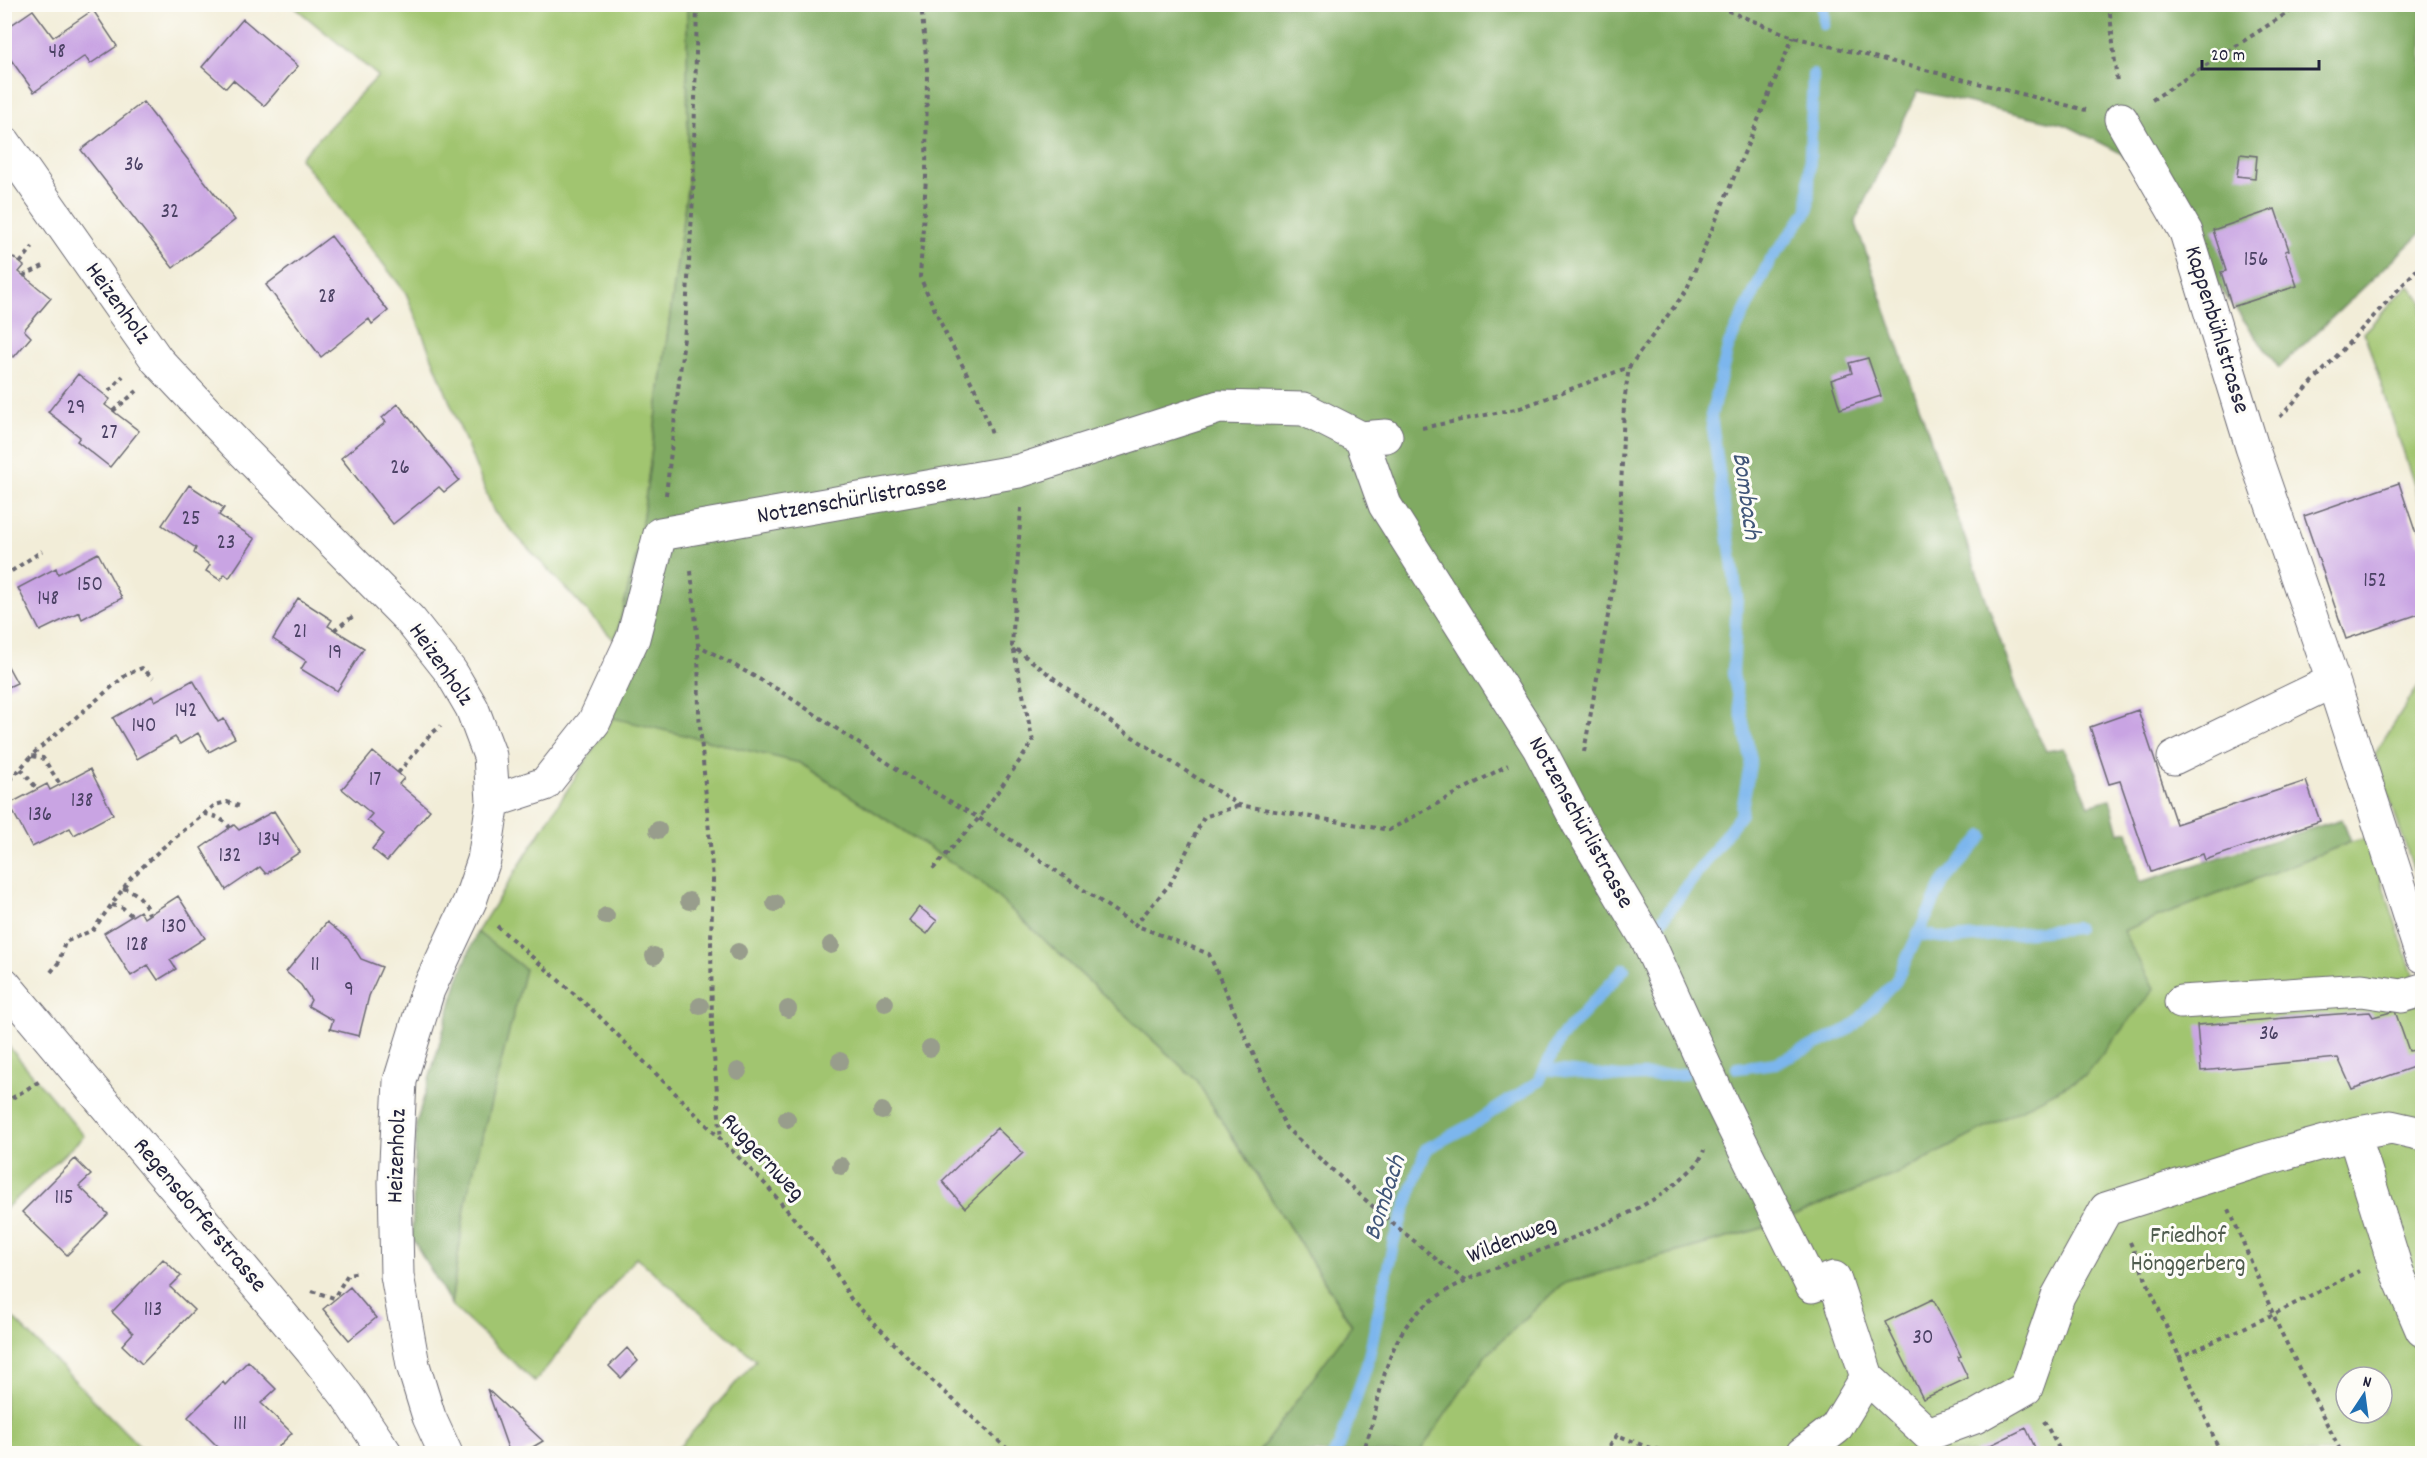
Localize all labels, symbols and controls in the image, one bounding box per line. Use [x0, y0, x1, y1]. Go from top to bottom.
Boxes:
scale bar [2202, 33, 2319, 71]
house number: 48 [48, 38, 66, 68]
text: 20 m [2211, 44, 2245, 69]
house number: 36 [124, 151, 144, 181]
house number: 32 [161, 198, 179, 228]
street label: Kappenbühlstrasse [2174, 242, 2258, 418]
house number: 156 [2244, 246, 2268, 276]
street label: Heizenholz [75, 256, 159, 352]
house number: 28 [318, 283, 336, 313]
house number: 29 [67, 394, 85, 424]
house number: 27 [100, 419, 118, 449]
water label: Bombach [1721, 450, 1770, 543]
house number: 26 [390, 454, 410, 484]
street label: Notzenschürlistrasse [754, 468, 950, 534]
house number: 25 [182, 505, 200, 535]
house number: 23 [217, 529, 235, 559]
house number: 152 [2363, 567, 2387, 597]
house number: 150 [77, 571, 103, 601]
house number: 148 [37, 585, 59, 615]
street label: Heizenholz [399, 617, 481, 713]
house number: 21 [293, 618, 307, 648]
house number: 19 [328, 639, 342, 669]
house number: 142 [175, 697, 197, 727]
house number: 140 [132, 712, 156, 742]
street label: Notzenschürlistrasse [1519, 731, 1641, 915]
house number: 17 [369, 766, 381, 796]
house number: 138 [71, 787, 93, 817]
house number: 136 [28, 801, 52, 831]
house number: 134 [258, 826, 280, 856]
house number: 132 [218, 842, 242, 872]
house number: 130 [161, 913, 187, 943]
house number: 128 [126, 931, 148, 961]
house number: 11 [310, 951, 320, 981]
house number: 9 [344, 976, 354, 1006]
house number: 36 [2259, 1020, 2279, 1050]
street label: Ruggernweg [712, 1106, 812, 1210]
street label: Heizenholz [379, 1108, 417, 1204]
street label: Regensdorferstrasse [124, 1131, 274, 1301]
water label: Bombach [1355, 1150, 1417, 1245]
house number: 115 [55, 1184, 73, 1214]
street label: Wildenweg [1462, 1208, 1562, 1274]
park label: Friedhof Hönggerberg [2131, 1220, 2245, 1282]
house number: 113 [144, 1296, 162, 1326]
house number: 30 [1913, 1324, 1933, 1354]
north arrow [2334, 1365, 2394, 1425]
text: N [2360, 1371, 2373, 1395]
house number: 111 [233, 1410, 247, 1440]

